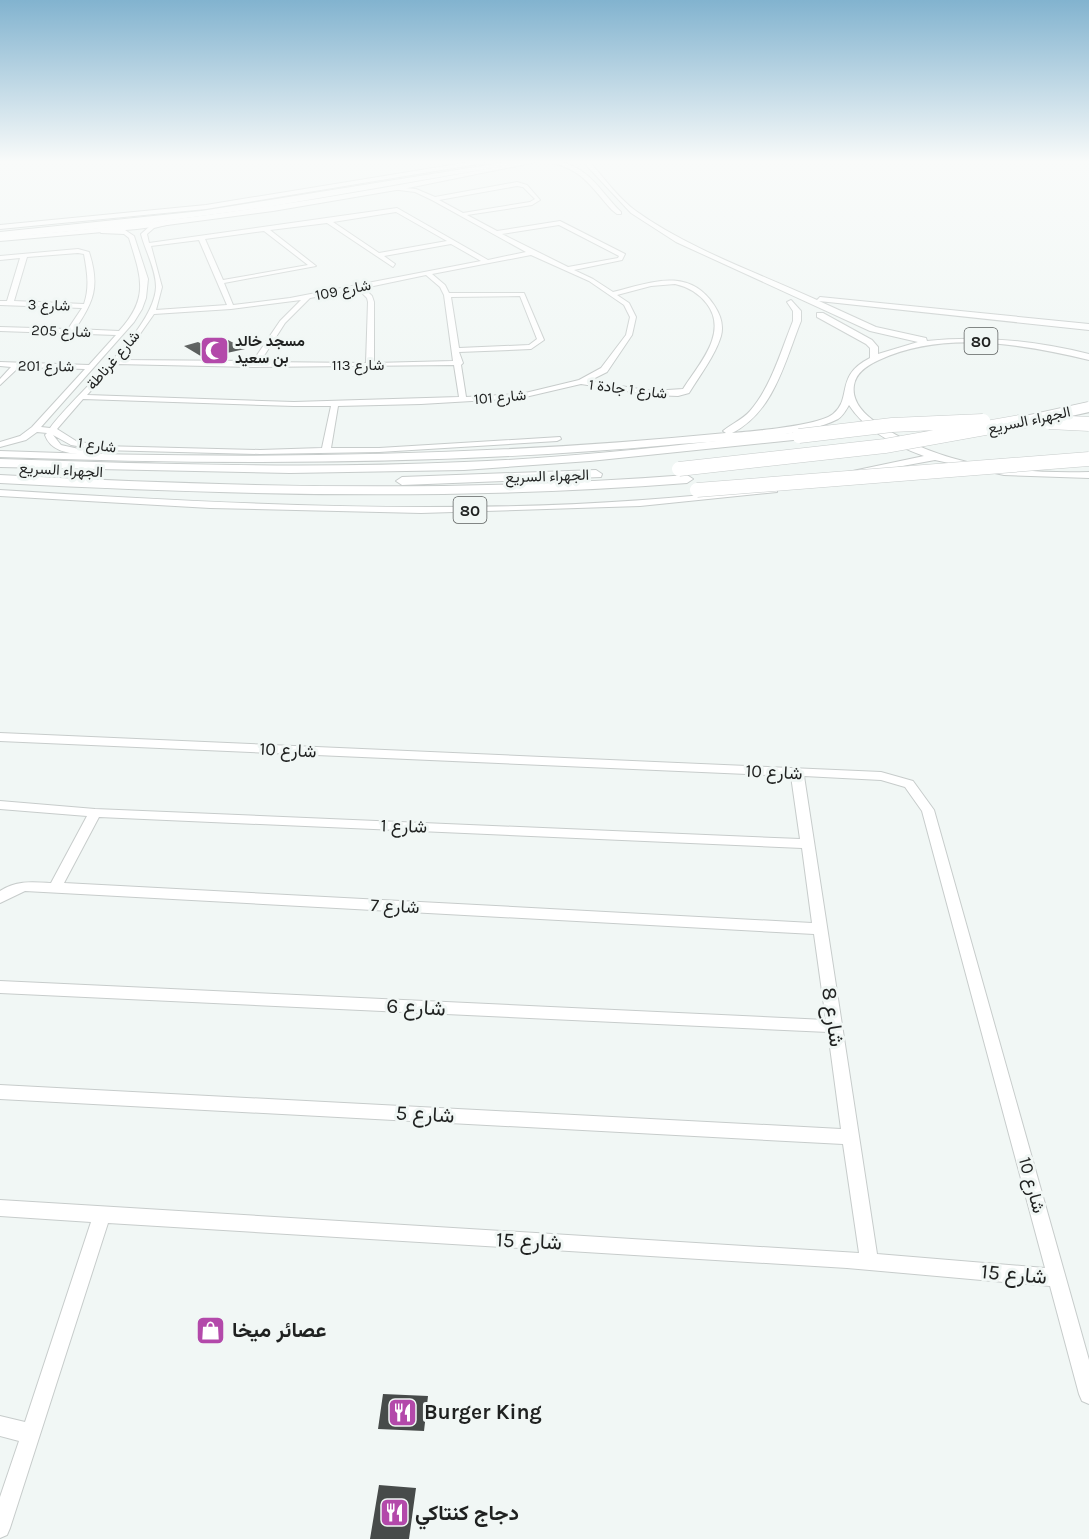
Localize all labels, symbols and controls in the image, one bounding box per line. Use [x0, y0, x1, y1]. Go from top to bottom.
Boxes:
street label: شارع 109 [314, 276, 373, 306]
street label: شارع 3 [27, 295, 71, 317]
street label: شارع 205 [31, 321, 91, 343]
street label: شارع غرناطة [83, 327, 145, 394]
road number: 80 [964, 328, 998, 354]
place label: مسجد خالد بن سعيد [235, 332, 305, 367]
mosque icon: مسجد خالد بن سعيد [198, 334, 230, 366]
street label: شارع 113 [332, 356, 384, 376]
street label: شارع 201 [18, 357, 74, 377]
street label: شارع 1 جادة 1 [587, 375, 668, 405]
street label: شارع 101 [473, 386, 527, 410]
street label: الجهراء السريع [986, 402, 1072, 440]
street label: شارع 1 [76, 433, 118, 459]
street label: الجهراء السريع [18, 459, 103, 483]
street label: الجهراء السريع [505, 466, 589, 488]
road number: 80 [454, 497, 486, 523]
street label: شارع 10 [259, 738, 317, 763]
street label: شارع 10 [745, 760, 803, 785]
street label: شارع 1 [380, 814, 428, 839]
street label: شارع 7 [370, 894, 420, 919]
street label: شارع 8 [815, 986, 849, 1049]
street label: شارع 6 [386, 993, 446, 1023]
street label: شارع 5 [395, 1100, 455, 1130]
street label: شارع 10 [1013, 1155, 1050, 1216]
street label: شارع 15 [495, 1227, 563, 1257]
street label: شارع 15 [980, 1259, 1048, 1291]
shop icon: عصائر ميخا [195, 1314, 227, 1346]
place label: عصائر ميخا [232, 1318, 326, 1343]
restaurant icon: Burger King [387, 1396, 419, 1428]
place label: Burger King [424, 1400, 542, 1424]
restaurant icon: دجاج كنتاكي [378, 1497, 410, 1529]
place label: دجاج كنتاكي [415, 1501, 519, 1530]

